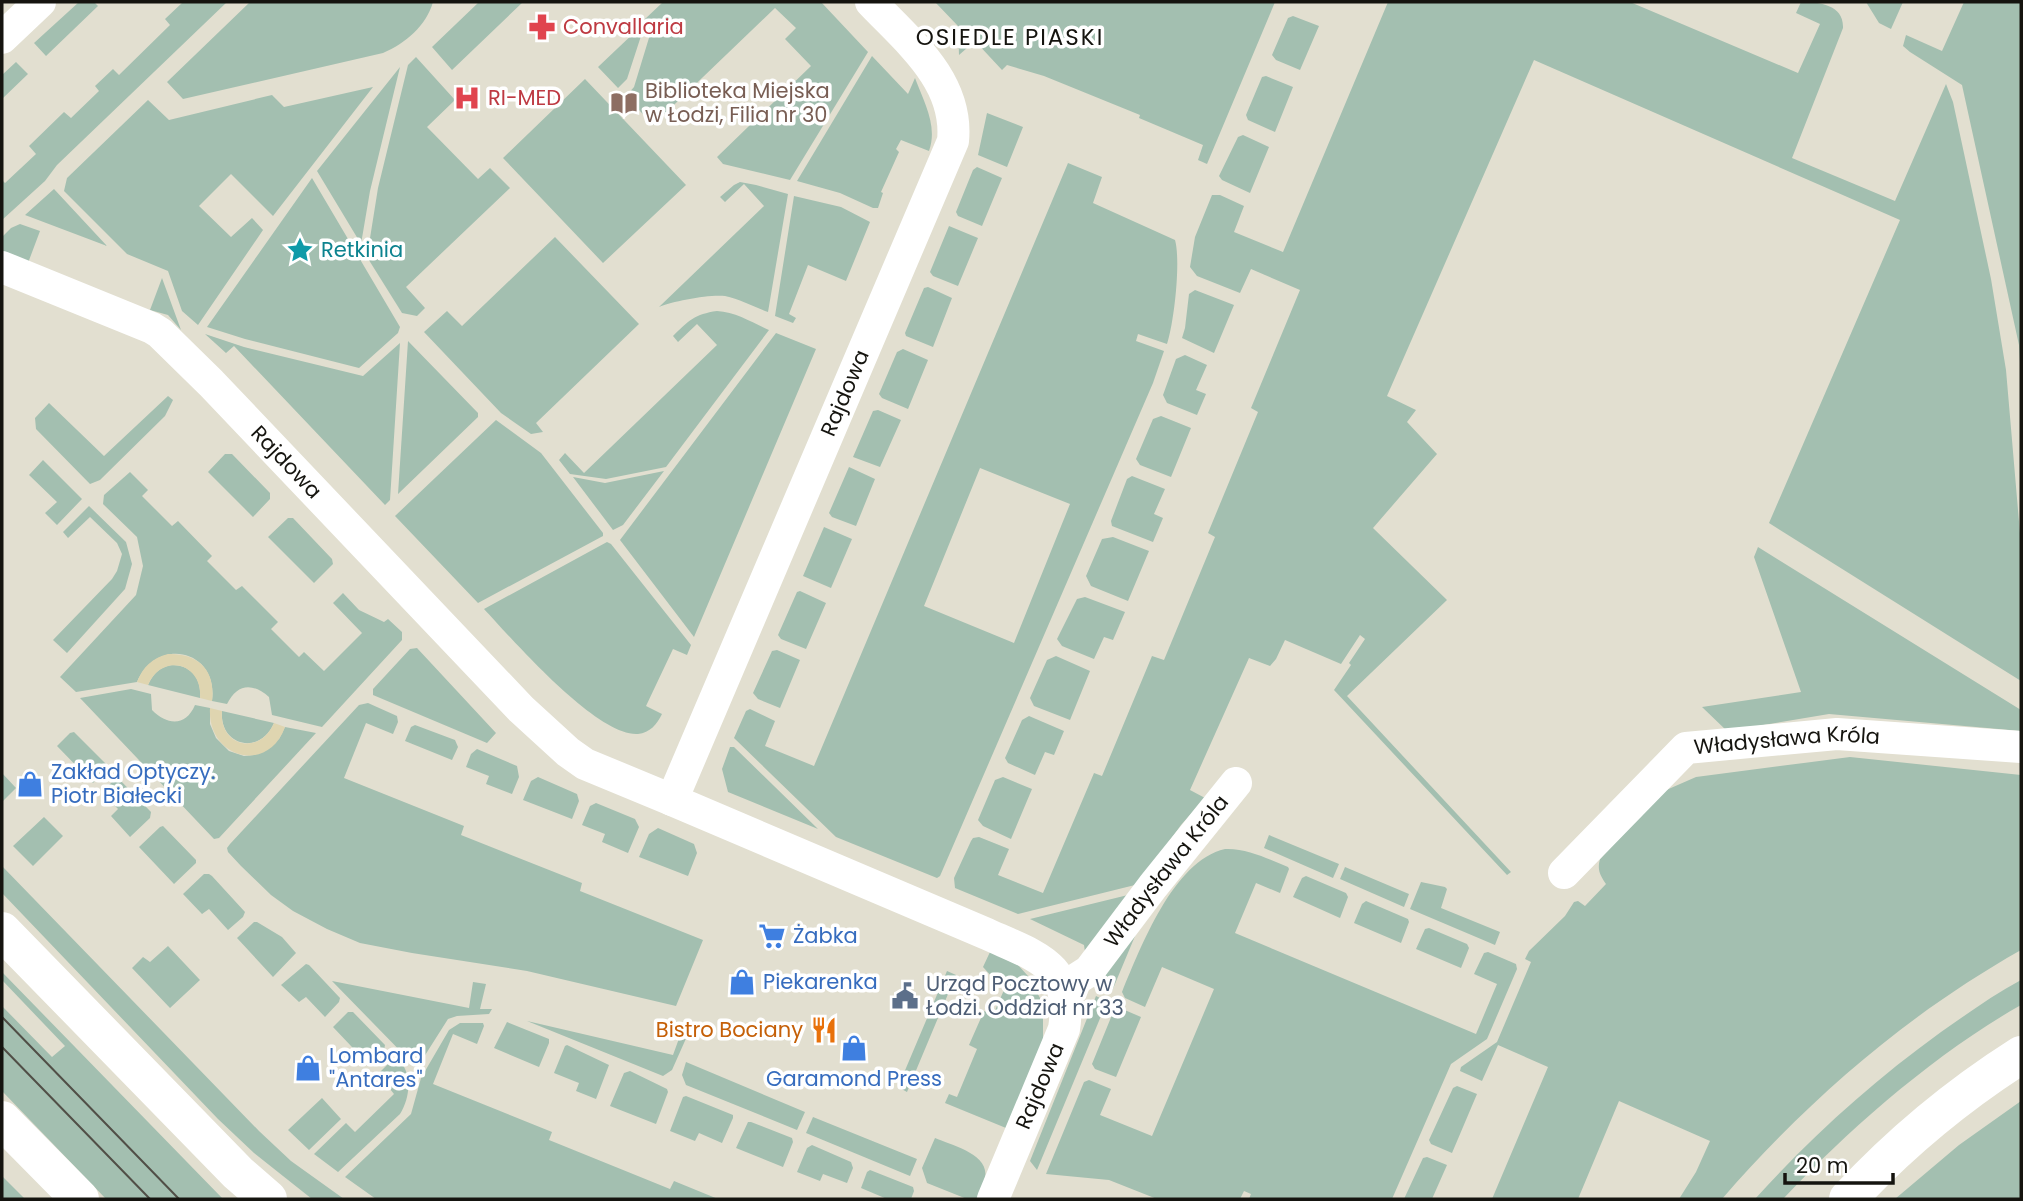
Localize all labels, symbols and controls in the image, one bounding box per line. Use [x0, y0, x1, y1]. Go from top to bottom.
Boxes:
pharmacy icon: Convallaria [527, 12, 557, 42]
place label: Convallaria [563, 12, 684, 41]
district label: OSIEDLE PIASKI [916, 21, 1104, 53]
place label: Biblioteka Miejska w Łodzi, Filia nr 30 [645, 76, 830, 129]
hospital icon: RI-MED [452, 83, 482, 113]
place label: RI-MED [488, 83, 561, 112]
library icon: Biblioteka Miejska w Łodzi, Filia nr 30 [609, 88, 639, 118]
place icon: Retkinia [285, 235, 315, 265]
place label: Retkinia [321, 235, 403, 264]
street label: Rajdowa [813, 345, 876, 440]
street label: Rajdowa [245, 419, 329, 505]
street label: Władysława Króla [1693, 719, 1881, 761]
place label: Zakład Optyczy. Piotr Białecki [51, 757, 215, 810]
shop icon: Zakład Optyczy. Piotr Białecki [15, 769, 45, 799]
street label: Władysława Króla [1097, 788, 1235, 953]
supermarket icon: Żabka [757, 921, 787, 951]
place label: Żabka [793, 921, 858, 950]
shop icon: Piekarenka [727, 967, 757, 997]
place label: Piekarenka [763, 967, 878, 996]
place label: Urząd Pocztowy w Łodzi. Oddział nr 33 [926, 969, 1124, 1022]
public building icon: Urząd Pocztowy w Łodzi. Oddział nr 33 [890, 981, 920, 1011]
place label: Bistro Bociany [656, 1015, 803, 1044]
restaurant icon: Bistro Bociany [809, 1015, 839, 1045]
shop icon: Garamond Press [839, 1033, 869, 1063]
street label: Rajdowa [1008, 1038, 1071, 1133]
place label: Lombard "Antares" [329, 1041, 424, 1094]
shop icon: Lombard "Antares" [293, 1053, 323, 1083]
place label: Garamond Press [766, 1064, 942, 1093]
scale bar [1785, 1142, 1894, 1186]
text: 20 m [1796, 1151, 1849, 1180]

